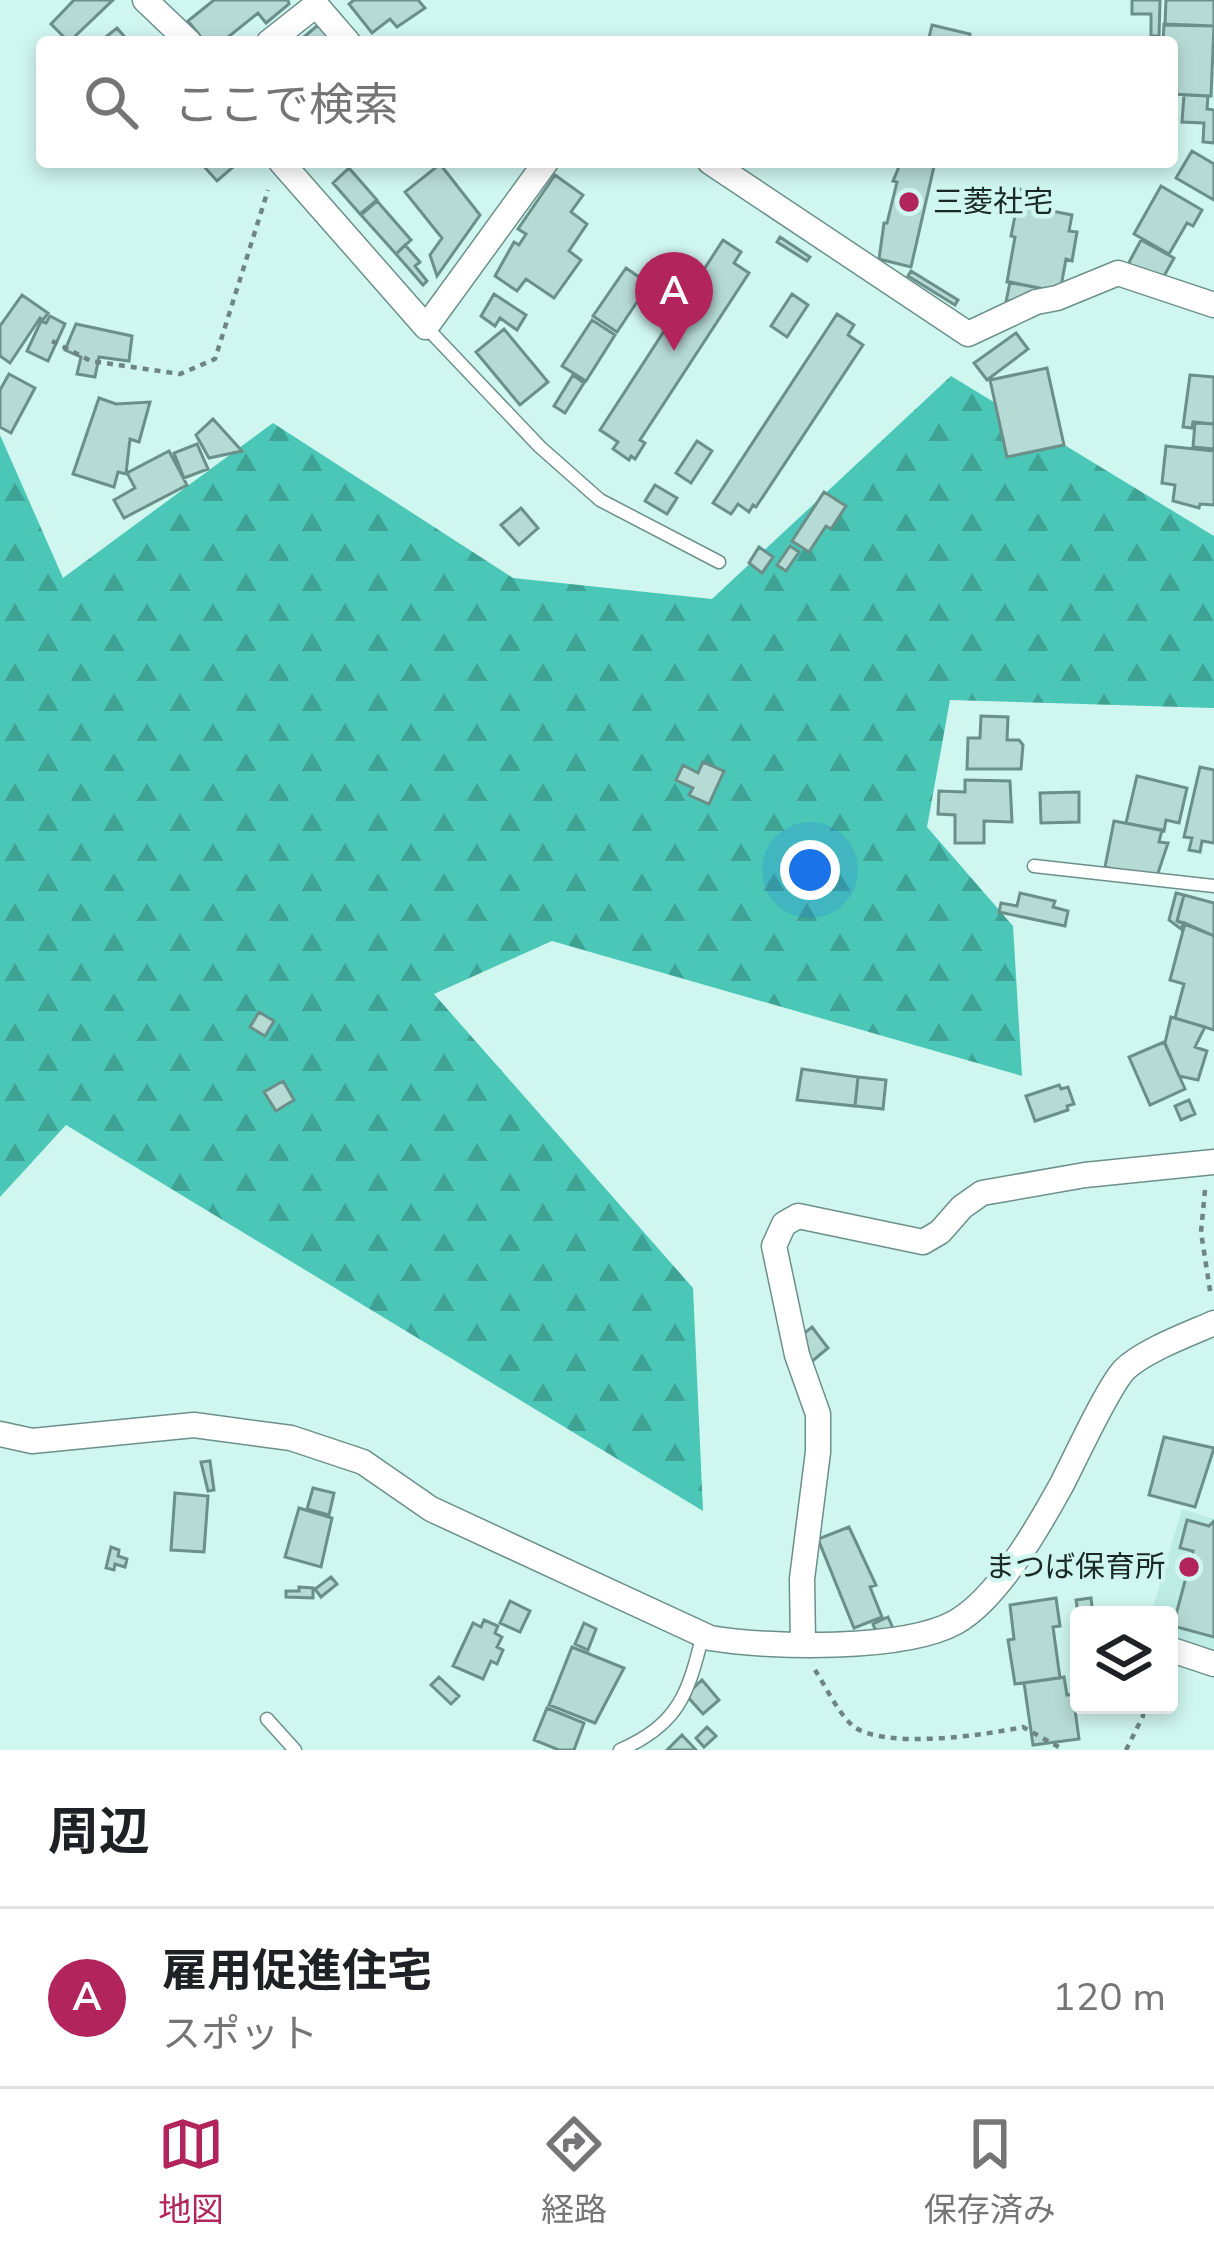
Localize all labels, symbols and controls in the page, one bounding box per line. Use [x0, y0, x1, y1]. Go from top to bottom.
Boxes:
search box [36, 36, 1178, 168]
icon: search [78, 69, 144, 135]
text: ここで検索 [174, 75, 399, 136]
place label: 三菱社宅 [933, 182, 1053, 223]
marker: 三菱社宅 [896, 189, 922, 215]
pin: A [635, 252, 713, 351]
your location [780, 840, 840, 900]
place label: まつば保育所 [985, 1547, 1165, 1588]
marker: まつば保育所 [1176, 1554, 1202, 1580]
map controls [1070, 1606, 1178, 1714]
button: layers [1070, 1606, 1178, 1714]
text: 周辺 [48, 1797, 150, 1867]
text: 雇用促進住宅 [162, 1941, 432, 2002]
text: A [72, 1971, 102, 2024]
text: 120 m [1052, 1971, 1166, 2024]
text: スポット [162, 2008, 318, 2061]
tab: 地図 [158, 2111, 224, 2233]
tab: 経路 [541, 2111, 607, 2233]
tab: 保存済み [924, 2111, 1056, 2233]

